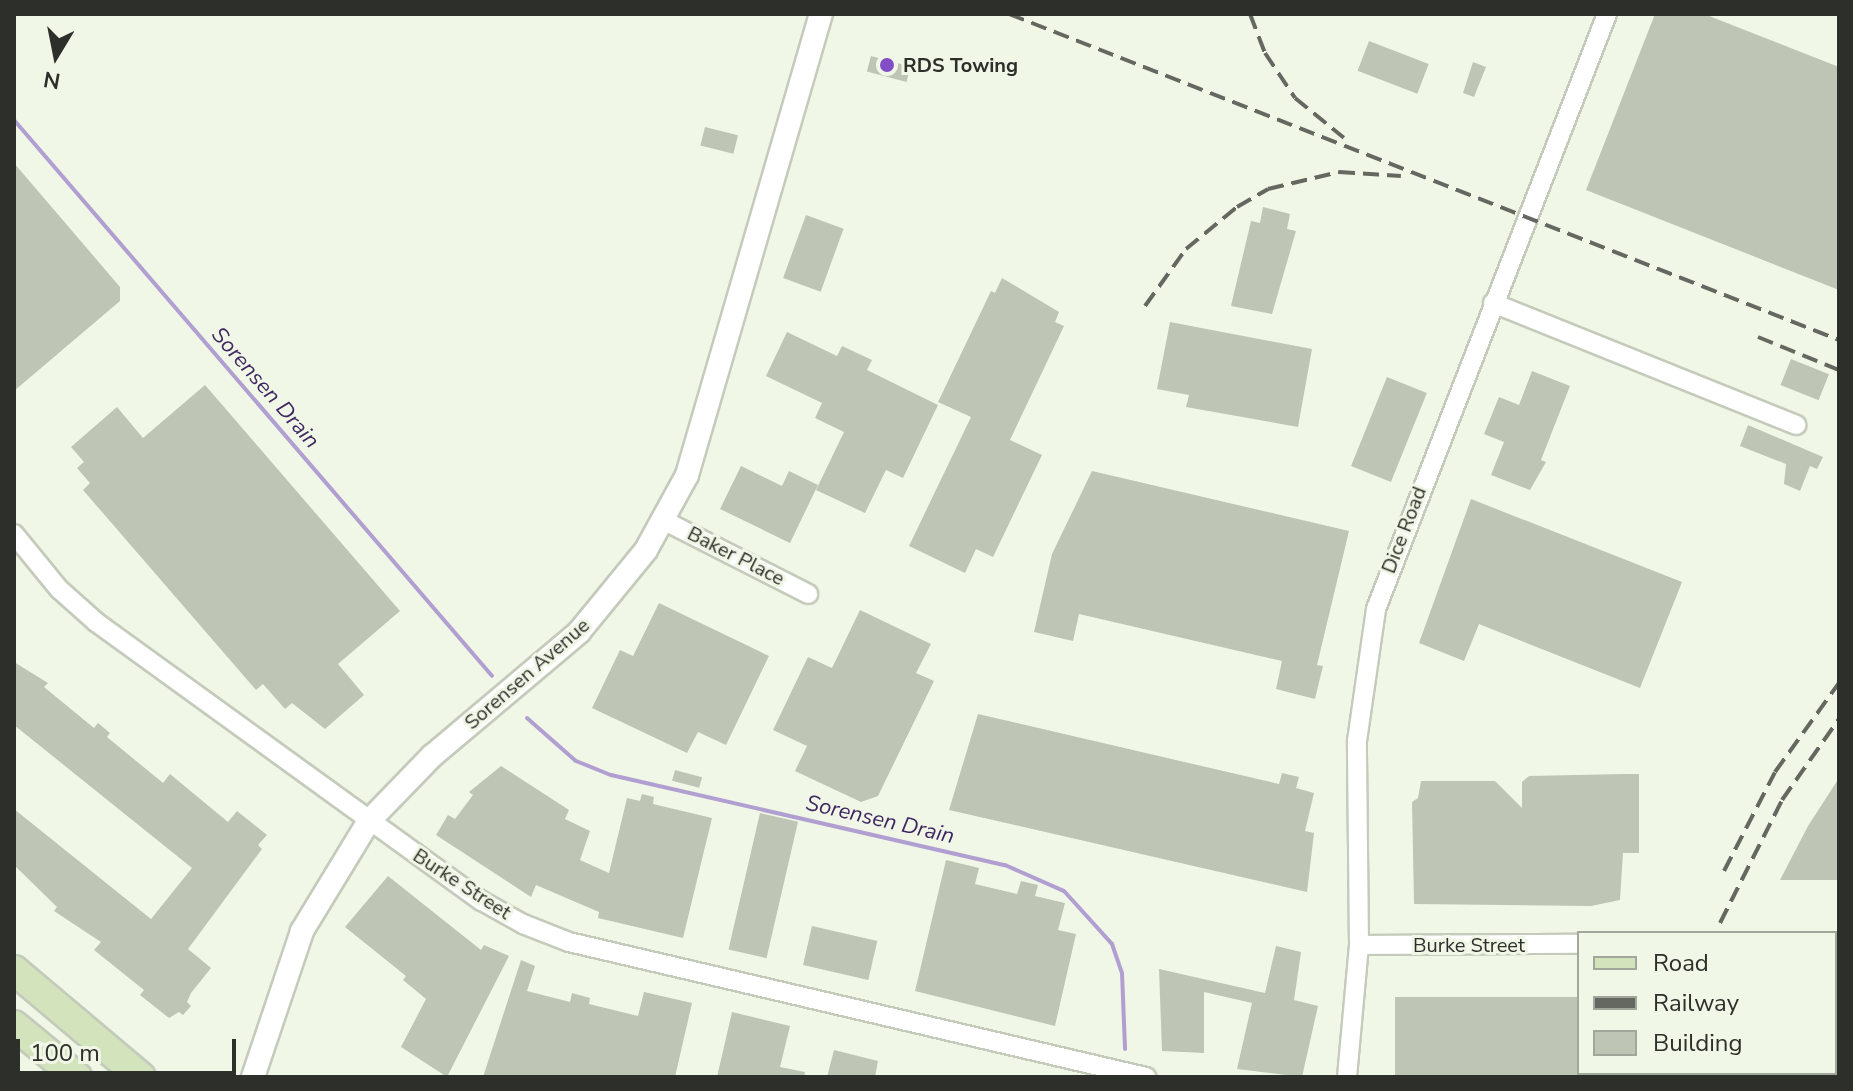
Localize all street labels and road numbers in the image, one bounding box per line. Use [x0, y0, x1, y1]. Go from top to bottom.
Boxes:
street label: Dice Road [1377, 483, 1431, 577]
street label: Baker Place [683, 521, 789, 591]
street label: Sorensen Avenue [460, 613, 594, 735]
street label: Burke Street [409, 843, 515, 925]
street label: Burke Street [1413, 933, 1525, 957]

